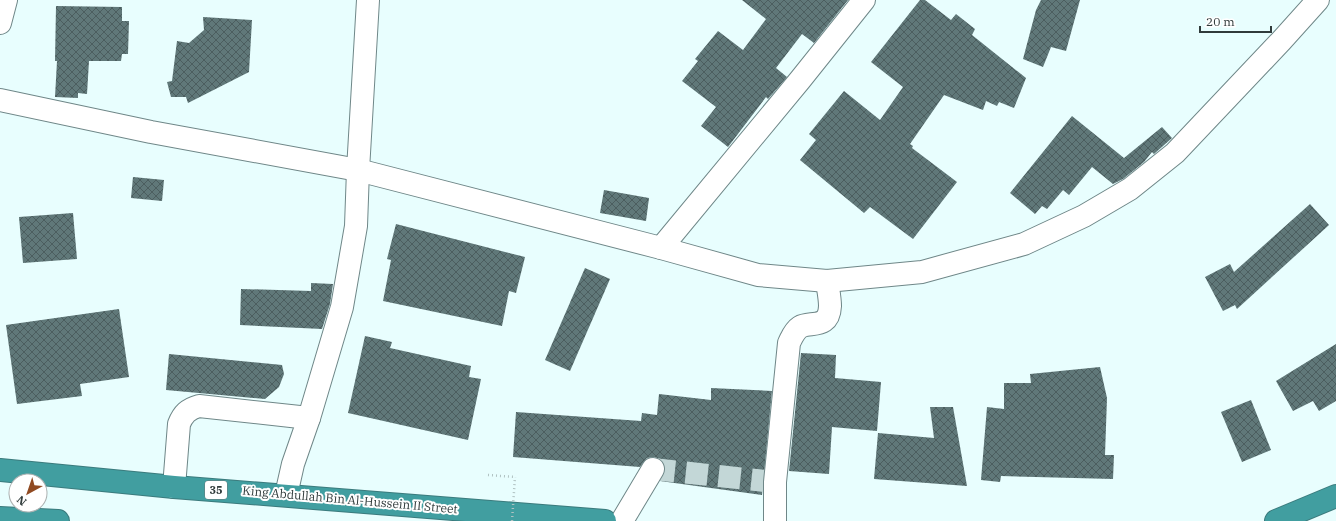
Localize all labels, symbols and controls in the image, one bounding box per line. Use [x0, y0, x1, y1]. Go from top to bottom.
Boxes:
scale bar [1200, 8, 1271, 34]
text: 20 m [1206, 14, 1235, 29]
north arrow [8, 473, 48, 513]
road number: 35 [205, 481, 227, 499]
street label: King Abdullah Bin Al-Hussein II Street [242, 483, 458, 516]
text: N [14, 492, 29, 509]

